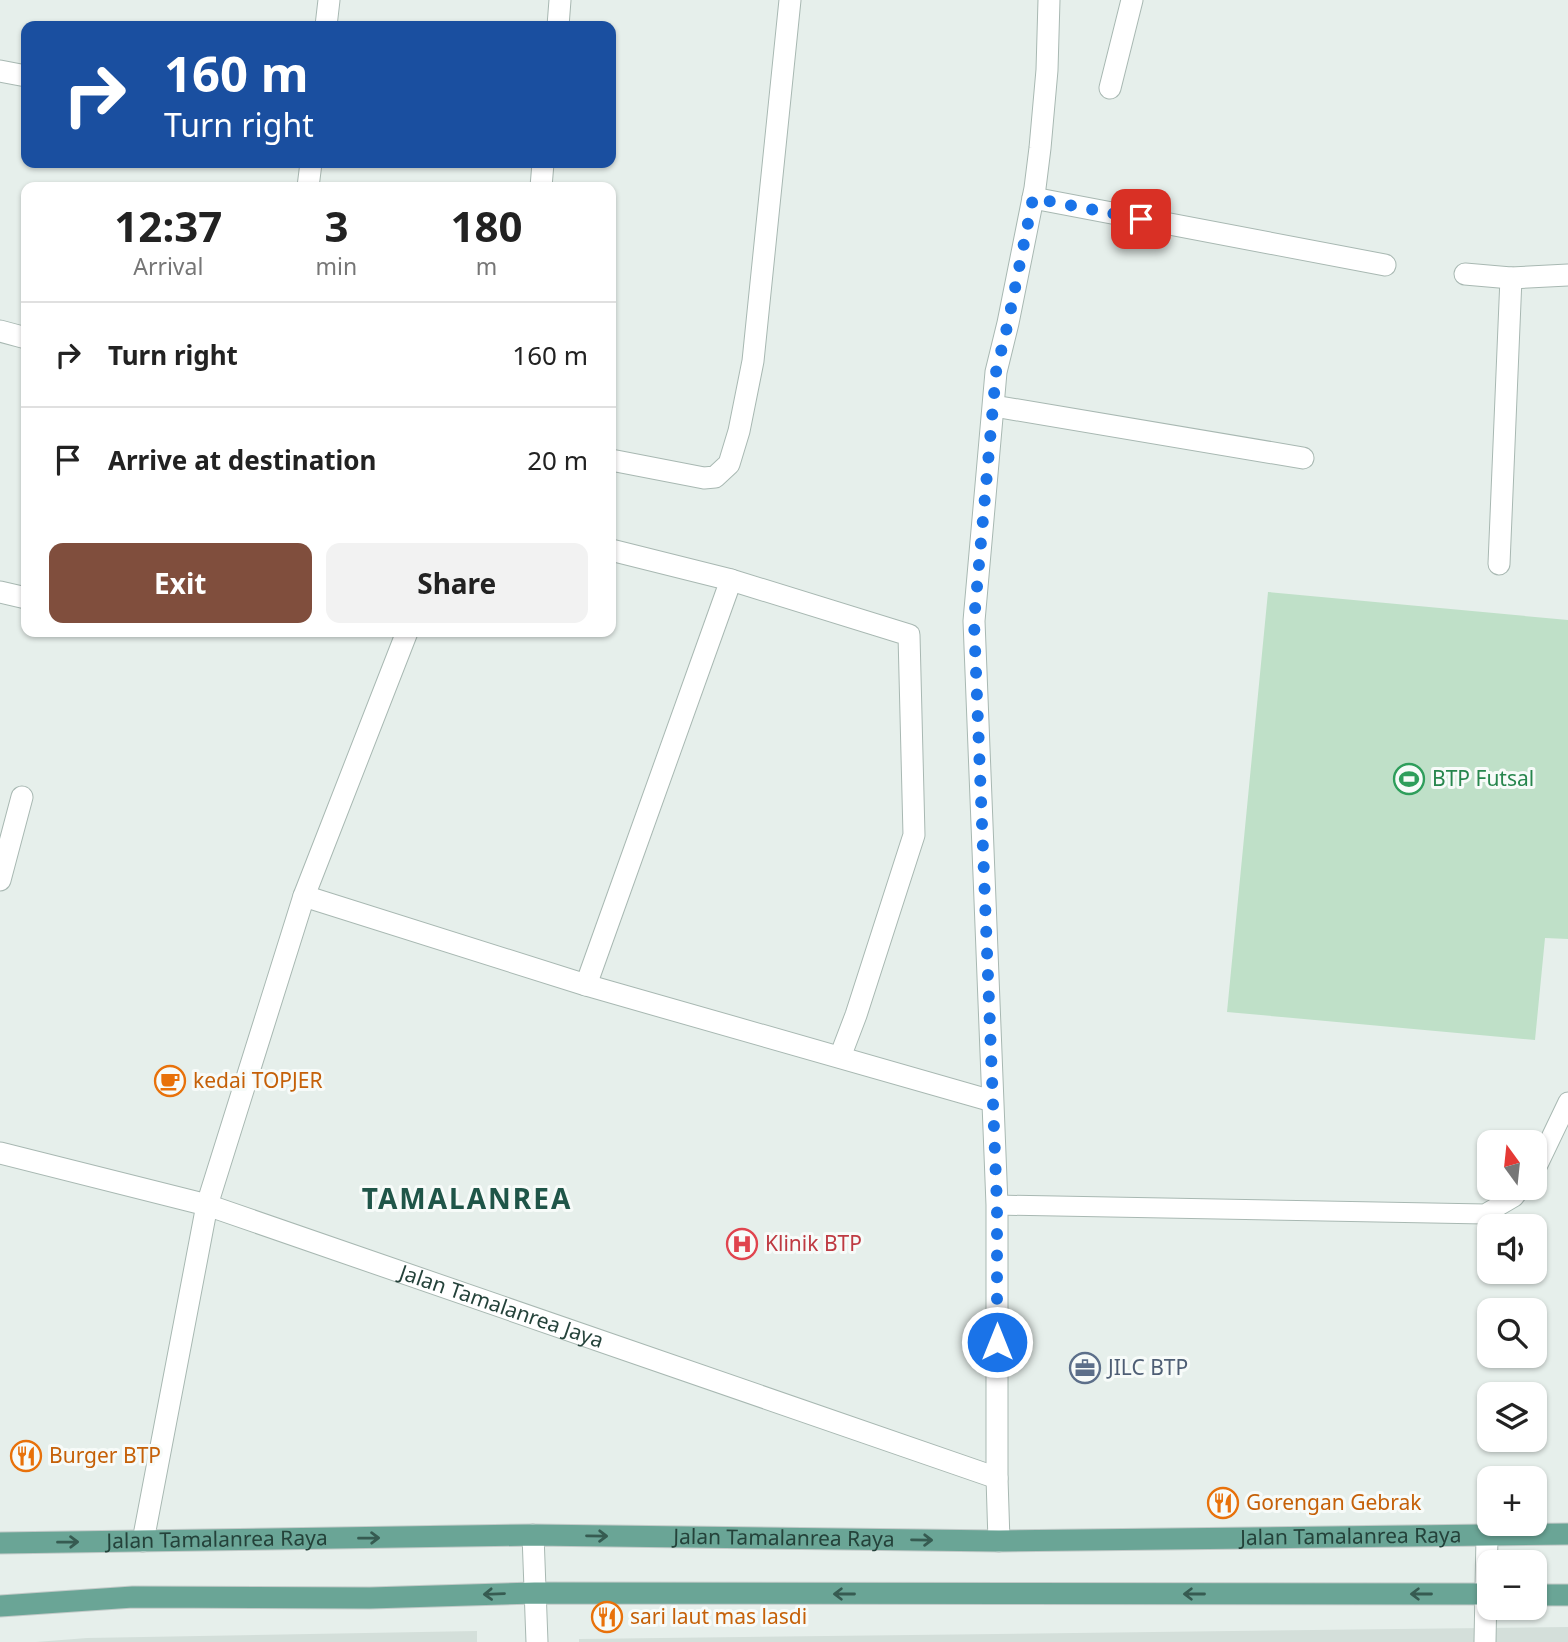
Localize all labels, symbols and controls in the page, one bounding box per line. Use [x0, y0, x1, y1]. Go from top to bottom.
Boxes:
text: 160 m [164, 40, 309, 106]
icon: right [49, 49, 140, 140]
text: Turn right [164, 103, 314, 146]
pin [1111, 189, 1171, 249]
text: 12:37 [114, 197, 222, 254]
text: 3 [324, 197, 348, 254]
text: 180 [451, 197, 523, 254]
icon: arrive [1122, 200, 1160, 238]
text: Arrival [133, 250, 203, 282]
text: min [316, 250, 357, 282]
text: m [476, 250, 497, 282]
icon: right [49, 336, 87, 374]
text: Turn right [108, 337, 238, 373]
text: 160 m [512, 337, 588, 373]
icon: arrive [49, 441, 87, 479]
text: Arrive at destination [108, 442, 377, 478]
text: 20 m [527, 442, 588, 478]
button: Exit [49, 543, 312, 623]
button: Share [326, 543, 588, 623]
sports icon: BTP Futsal [1392, 762, 1426, 796]
place label: BTP Futsal [1432, 764, 1534, 792]
cafe icon: kedai TOPJER [153, 1064, 187, 1098]
place label: kedai TOPJER [193, 1066, 322, 1094]
north arrow [1477, 1130, 1547, 1200]
map controls [1477, 1130, 1547, 1620]
district label: TAMALANREA [362, 1179, 572, 1217]
button: sound [1477, 1214, 1547, 1284]
hospital icon: Klinik BTP [725, 1227, 759, 1261]
place label: Klinik BTP [765, 1229, 862, 1257]
street label: Jalan Tamalanrea Jaya [394, 1257, 607, 1354]
button: search [1477, 1298, 1547, 1368]
position arrow [960, 1305, 1034, 1379]
office icon: JILC BTP [1068, 1351, 1102, 1385]
place label: JILC BTP [1106, 1353, 1188, 1381]
button: layers [1477, 1382, 1547, 1452]
restaurant icon: Burger BTP [9, 1439, 43, 1473]
place label: Burger BTP [49, 1441, 161, 1469]
button: + [1477, 1466, 1547, 1536]
restaurant icon: Gorengan Gebrak [1206, 1486, 1240, 1520]
place label: Gorengan Gebrak [1246, 1488, 1422, 1516]
street label: Jalan Tamalanrea Raya [1238, 1520, 1462, 1551]
street label: Jalan Tamalanrea Raya [671, 1522, 895, 1553]
street label: Jalan Tamalanrea Raya [104, 1523, 328, 1554]
one-way arrow [585, 1529, 608, 1543]
one-way arrow [357, 1531, 380, 1545]
one-way arrow [910, 1533, 933, 1547]
one-way arrow [56, 1536, 79, 1549]
button: − [1477, 1550, 1547, 1620]
one-way arrow [832, 1587, 855, 1601]
one-way arrow [1182, 1587, 1205, 1601]
one-way arrow [1410, 1587, 1433, 1601]
one-way arrow [482, 1588, 505, 1601]
restaurant icon: sari laut mas lasdi [590, 1600, 624, 1634]
place label: sari laut mas lasdi [630, 1602, 807, 1630]

